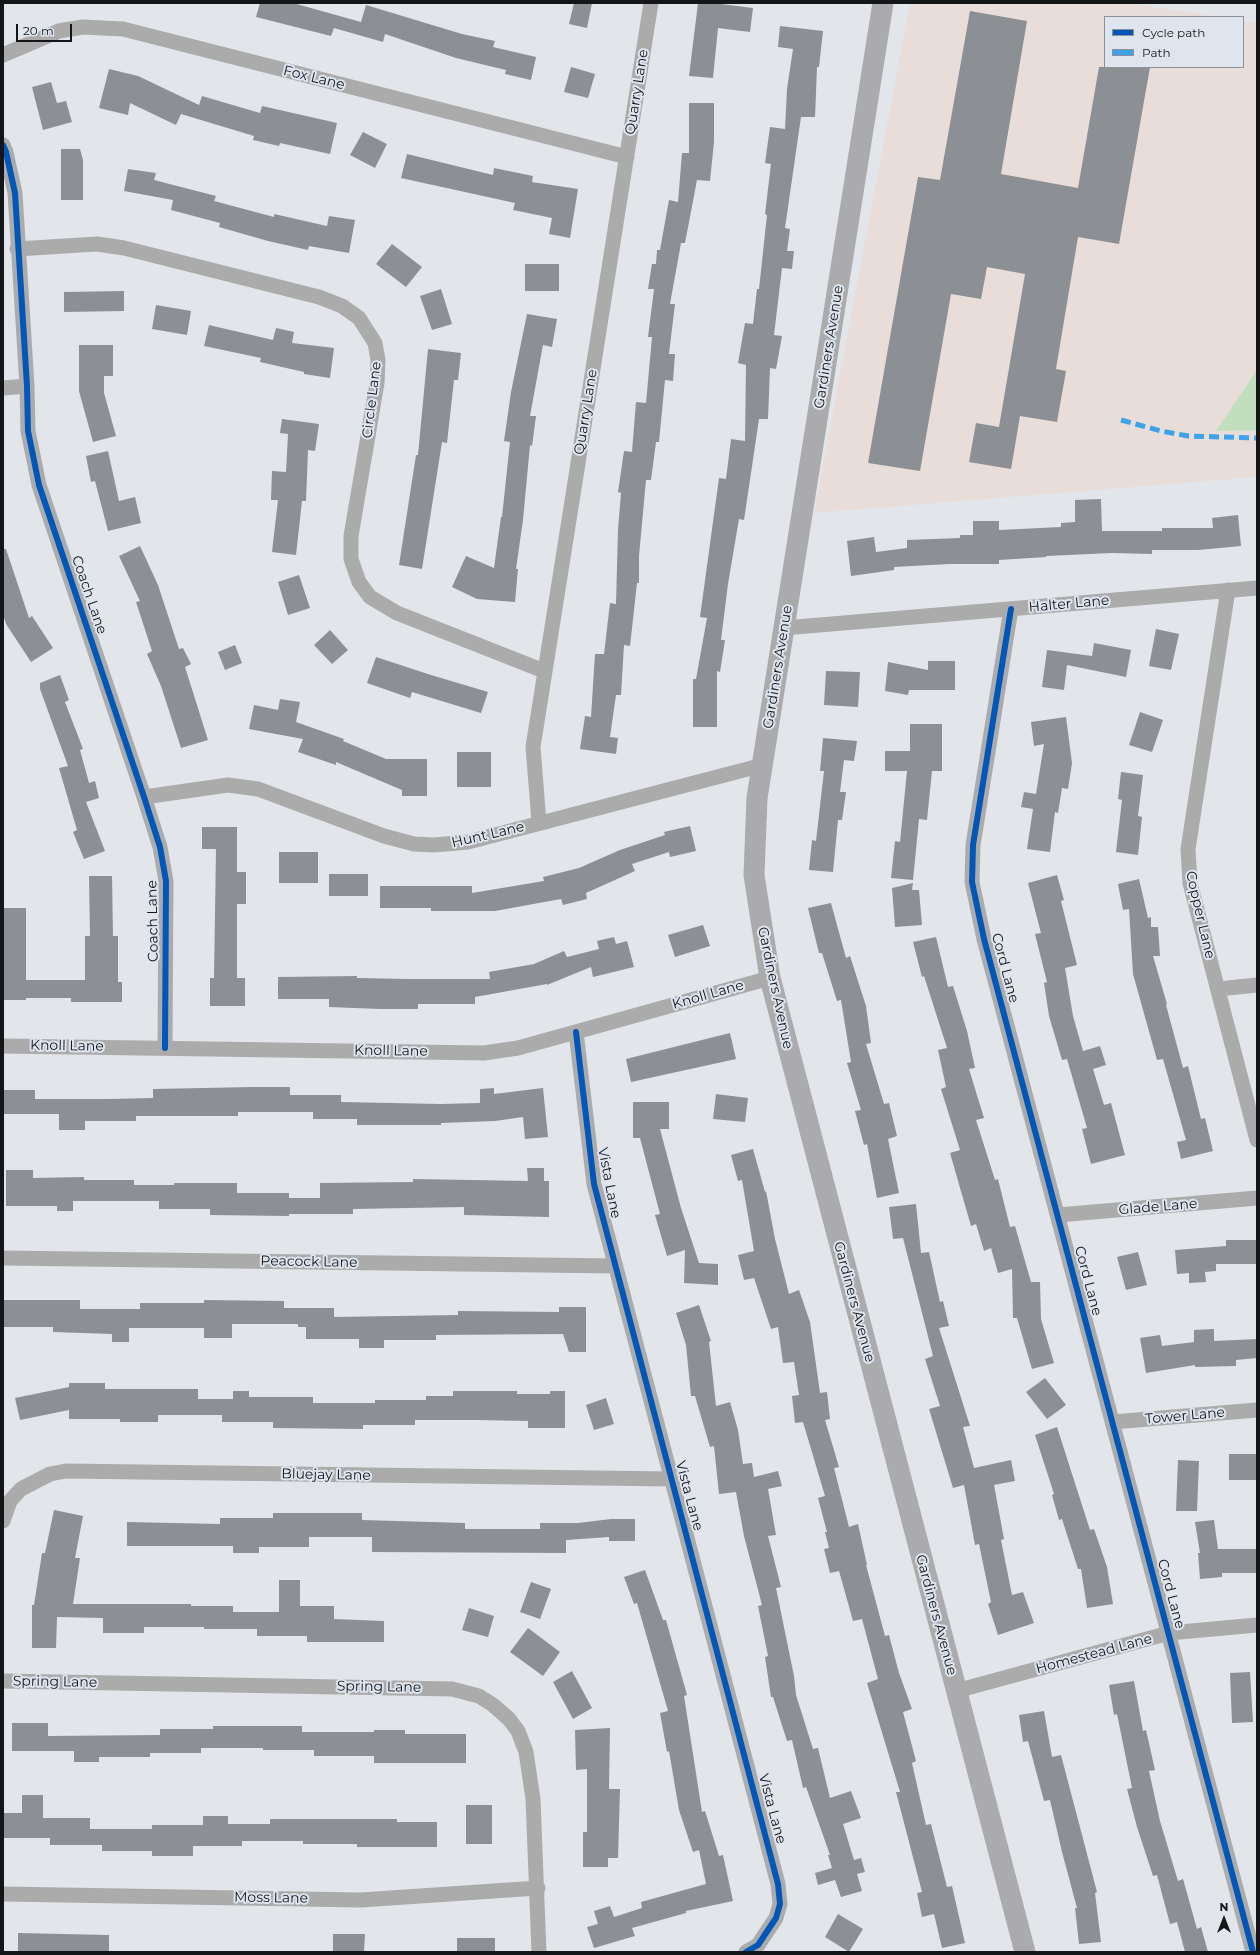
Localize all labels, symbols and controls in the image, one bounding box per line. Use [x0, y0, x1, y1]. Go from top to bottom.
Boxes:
scale bar [18, 16, 74, 42]
legend [1104, 16, 1244, 68]
text: 20 m [23, 23, 54, 38]
text: Cycle path [1142, 25, 1205, 40]
text: Path [1142, 45, 1171, 60]
street label: Quarry Lane [622, 48, 652, 136]
street label: Fox Lane [282, 62, 346, 94]
street label: Gardiners Avenue [811, 284, 847, 410]
street label: Circle Lane [359, 361, 385, 439]
street label: Quarry Lane [571, 368, 601, 456]
street label: Coach Lane [68, 554, 110, 636]
street label: Halter Lane [1028, 592, 1110, 616]
street label: Gardiners Avenue [760, 604, 796, 730]
street label: Hunt Lane [450, 818, 526, 852]
street label: Copper Lane [1182, 869, 1218, 961]
street label: Coach Lane [144, 880, 162, 962]
street label: Gardiners Avenue [754, 925, 796, 1051]
street label: Cord Lane [988, 931, 1022, 1005]
street label: Knoll Lane [670, 977, 746, 1013]
street label: Knoll Lane [30, 1037, 104, 1055]
street label: Knoll Lane [354, 1042, 428, 1060]
street label: Vista Lane [594, 1146, 624, 1220]
street label: Glade Lane [1118, 1195, 1198, 1219]
street label: Gardiners Avenue [830, 1240, 878, 1364]
street label: Cord Lane [1071, 1244, 1105, 1318]
street label: Peacock Lane [260, 1253, 358, 1271]
street label: Tower Lane [1144, 1404, 1226, 1428]
street label: Vista Lane [672, 1459, 706, 1533]
street label: Bluejay Lane [281, 1466, 371, 1484]
street label: Gardiners Avenue [912, 1553, 960, 1677]
street label: Cord Lane [1154, 1557, 1188, 1631]
street label: Homestead Lane [1034, 1630, 1154, 1678]
street label: Spring Lane [13, 1673, 97, 1691]
street label: Spring Lane [337, 1678, 421, 1696]
street label: Vista Lane [755, 1772, 789, 1846]
street label: Moss Lane [234, 1889, 308, 1907]
north arrow [1204, 1899, 1244, 1939]
text: N [1220, 1900, 1228, 1914]

